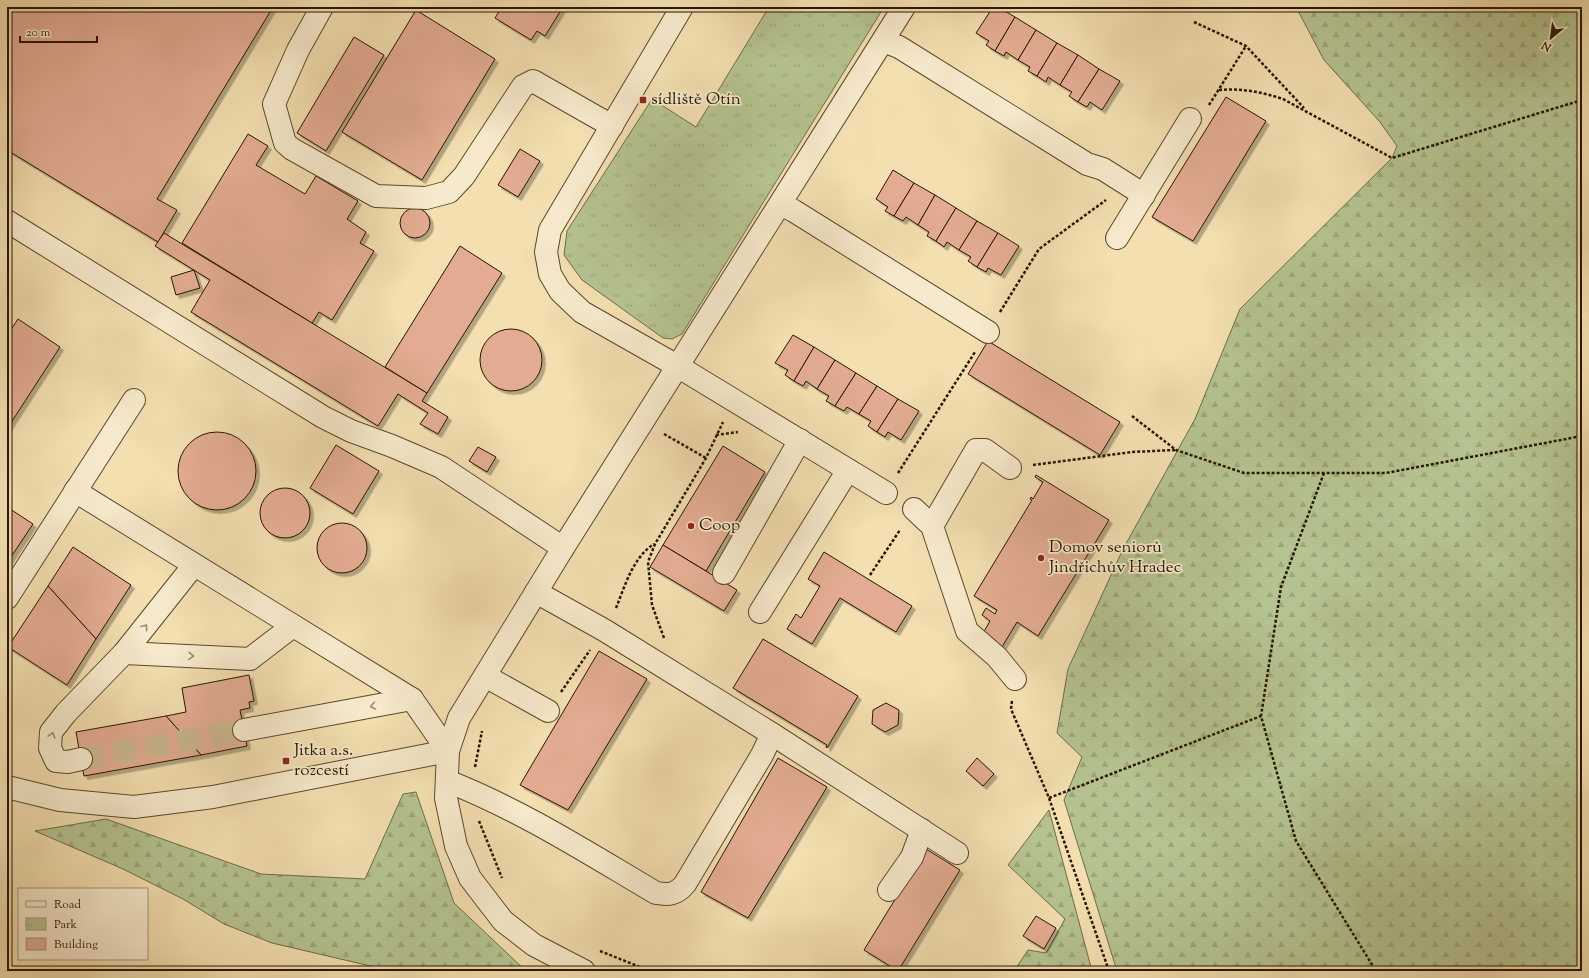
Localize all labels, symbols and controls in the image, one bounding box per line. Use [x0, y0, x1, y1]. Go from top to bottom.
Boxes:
scale bar [20, 18, 97, 44]
north arrow [1531, 18, 1571, 58]
text: 20 m [26, 24, 51, 42]
text: N [1539, 37, 1555, 55]
place label: sídliště Otín [651, 88, 741, 112]
marker: sídliště Otín [638, 95, 648, 105]
place label: Coop [699, 514, 740, 538]
marker: Coop [686, 521, 696, 531]
place label: Domov seniorů Jindřichův Hradec [1048, 536, 1182, 580]
marker: Domov seniorů Jindřichův Hradec [1036, 553, 1046, 563]
one-way arrow [140, 624, 147, 631]
one-way arrow [188, 652, 194, 661]
one-way arrow [370, 701, 377, 710]
one-way arrow [47, 731, 56, 738]
place label: Jitka a.s. rozcestí [293, 739, 353, 783]
marker: Jitka a.s. rozcestí [281, 756, 291, 766]
legend [18, 888, 148, 960]
text: Road [54, 896, 81, 914]
text: Park [54, 916, 77, 934]
text: Building [54, 936, 98, 954]

